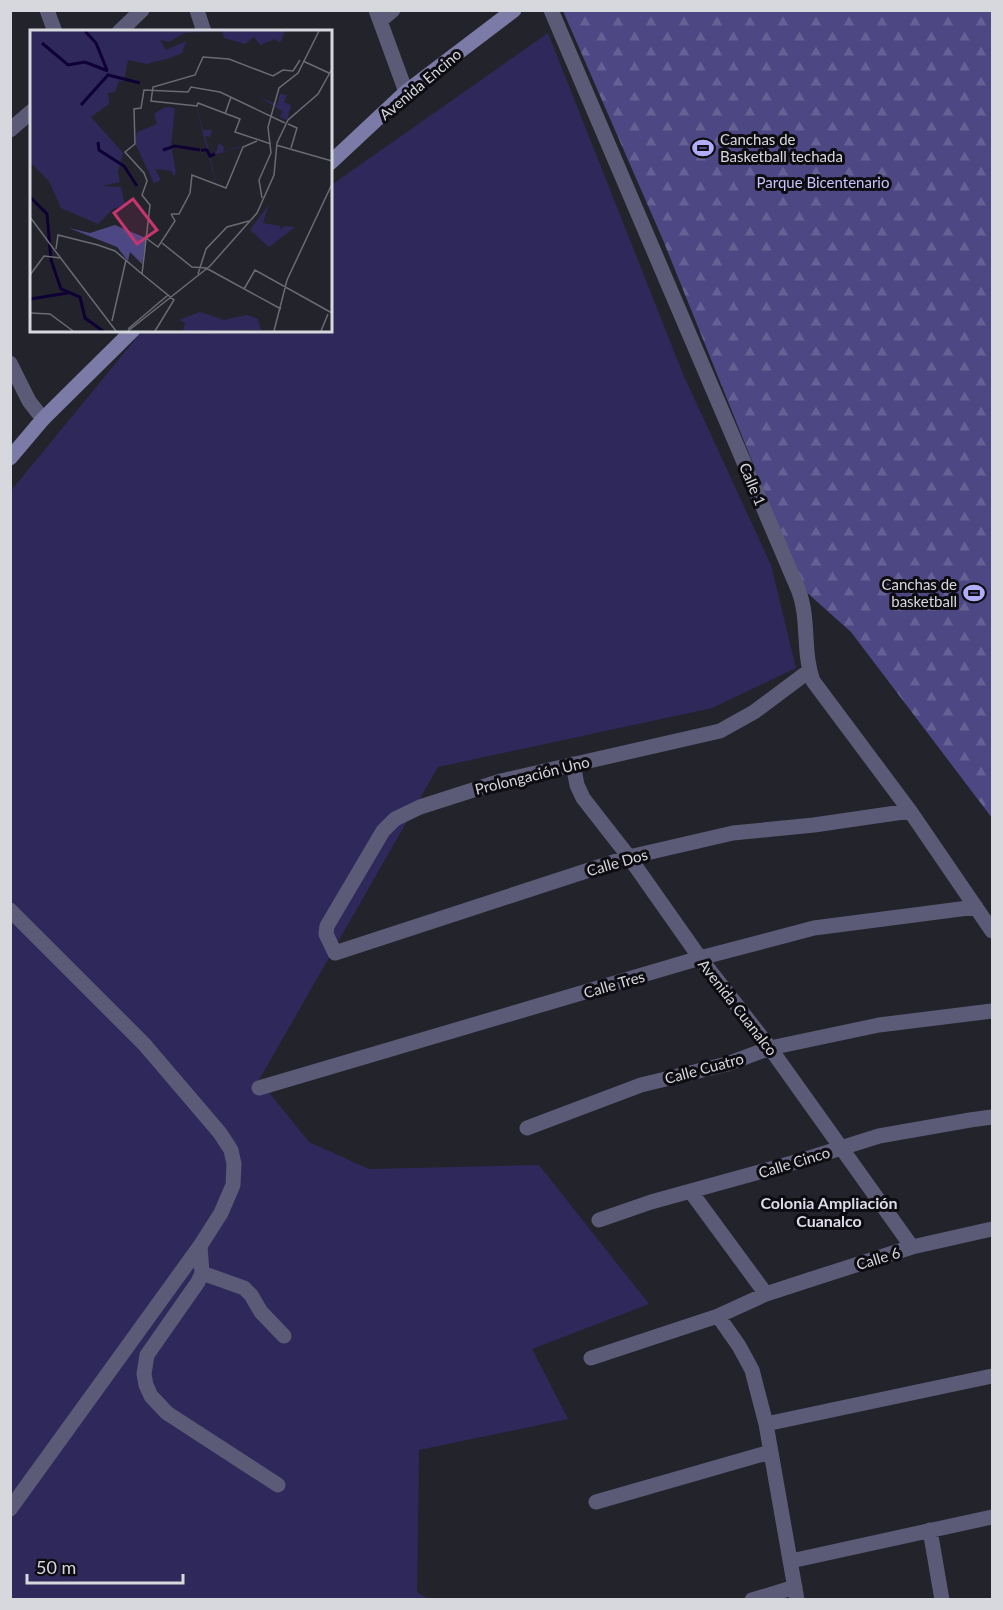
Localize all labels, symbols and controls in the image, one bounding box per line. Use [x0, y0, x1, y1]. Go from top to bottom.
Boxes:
inset map [30, 30, 332, 332]
street label: Avenida Encino [375, 45, 465, 123]
place label: Canchas de Basketball techada [720, 130, 843, 165]
sports icon: Canchas de Basketball techada [691, 136, 715, 160]
park label: Parque Bicentenario [757, 173, 889, 191]
street label: Calle 1 [736, 460, 770, 508]
place label: Canchas de basketball [882, 575, 957, 610]
sports icon: Canchas de basketball [962, 581, 986, 605]
street label: Prolongación Uno [473, 752, 591, 798]
street label: Calle Dos [584, 845, 650, 879]
street label: Avenida Cuanalco [695, 955, 781, 1059]
street label: Calle Tres [581, 967, 647, 1001]
street label: Calle Cuatro [663, 1049, 745, 1087]
street label: Calle Cinco [756, 1143, 832, 1181]
district label: Colonia Ampliación Cuanalco [760, 1193, 898, 1230]
street label: Calle 6 [854, 1243, 902, 1273]
scale bar [27, 1547, 183, 1585]
text: 50 m [36, 1556, 76, 1578]

